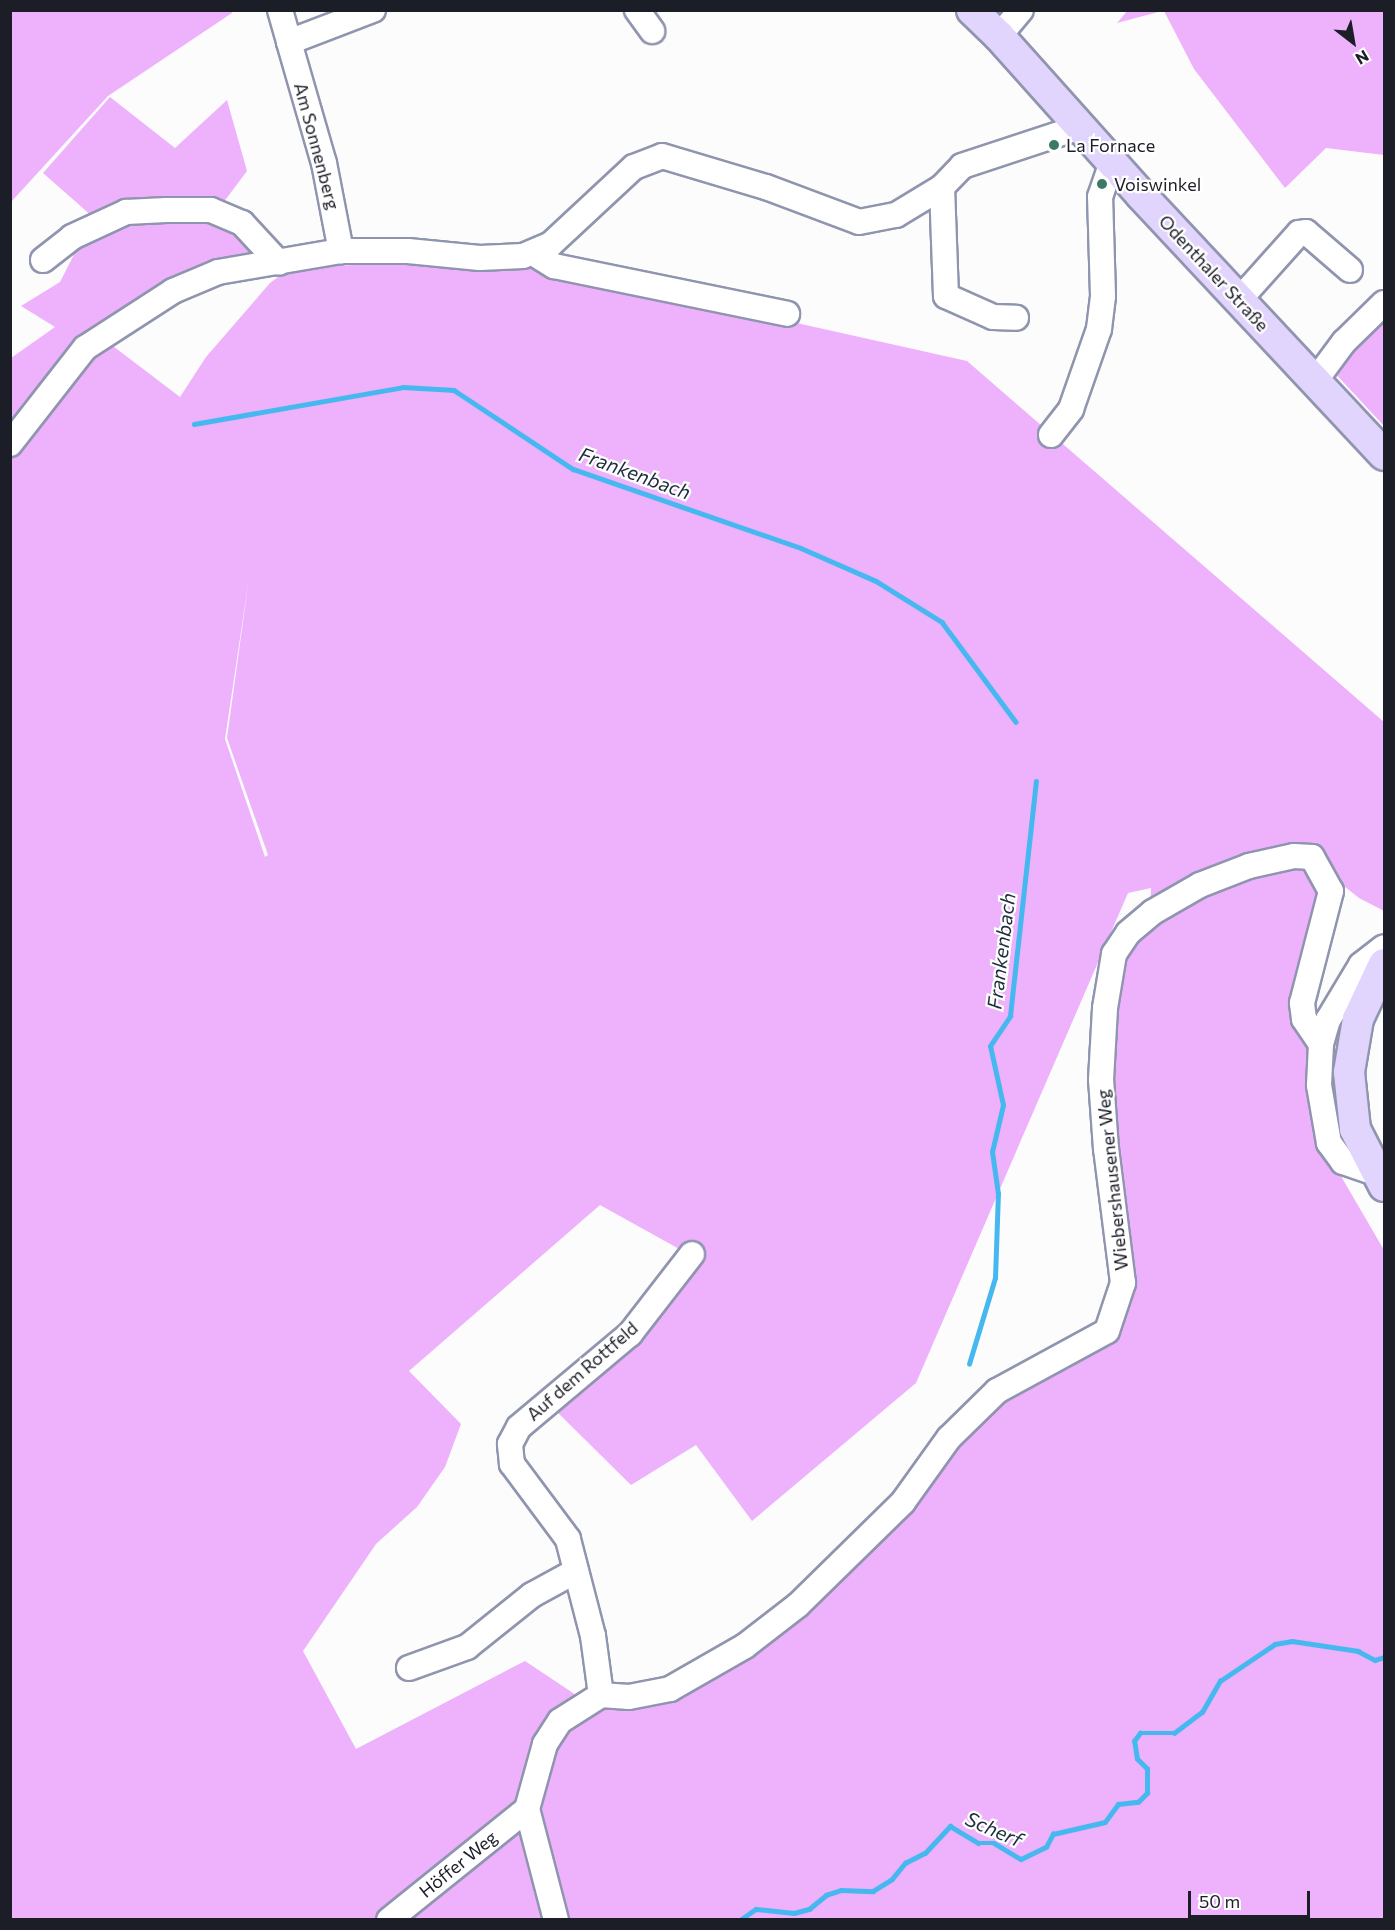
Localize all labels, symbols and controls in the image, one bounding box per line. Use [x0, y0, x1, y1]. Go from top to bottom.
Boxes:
north arrow [1323, 12, 1383, 72]
text: N [1352, 47, 1373, 69]
street label: Am Sonnenberg [290, 80, 344, 212]
place label: La Fornace [1066, 134, 1155, 156]
marker: La Fornace [1047, 138, 1061, 152]
place label: Voiswinkel [1114, 173, 1201, 195]
marker: Voiswinkel [1095, 177, 1109, 191]
street label: Odenthaler Straße [1155, 210, 1273, 336]
water label: Frankenbach [576, 442, 694, 504]
water label: Frankenbach [982, 892, 1020, 1010]
street label: Wiebershausener Weg [1092, 1088, 1132, 1272]
street label: Auf dem Rottfeld [522, 1317, 642, 1425]
water label: Scherf [962, 1806, 1026, 1852]
street label: Höffer Weg [415, 1826, 501, 1902]
scale bar [1191, 1879, 1312, 1917]
text: 50 m [1199, 1890, 1240, 1912]

